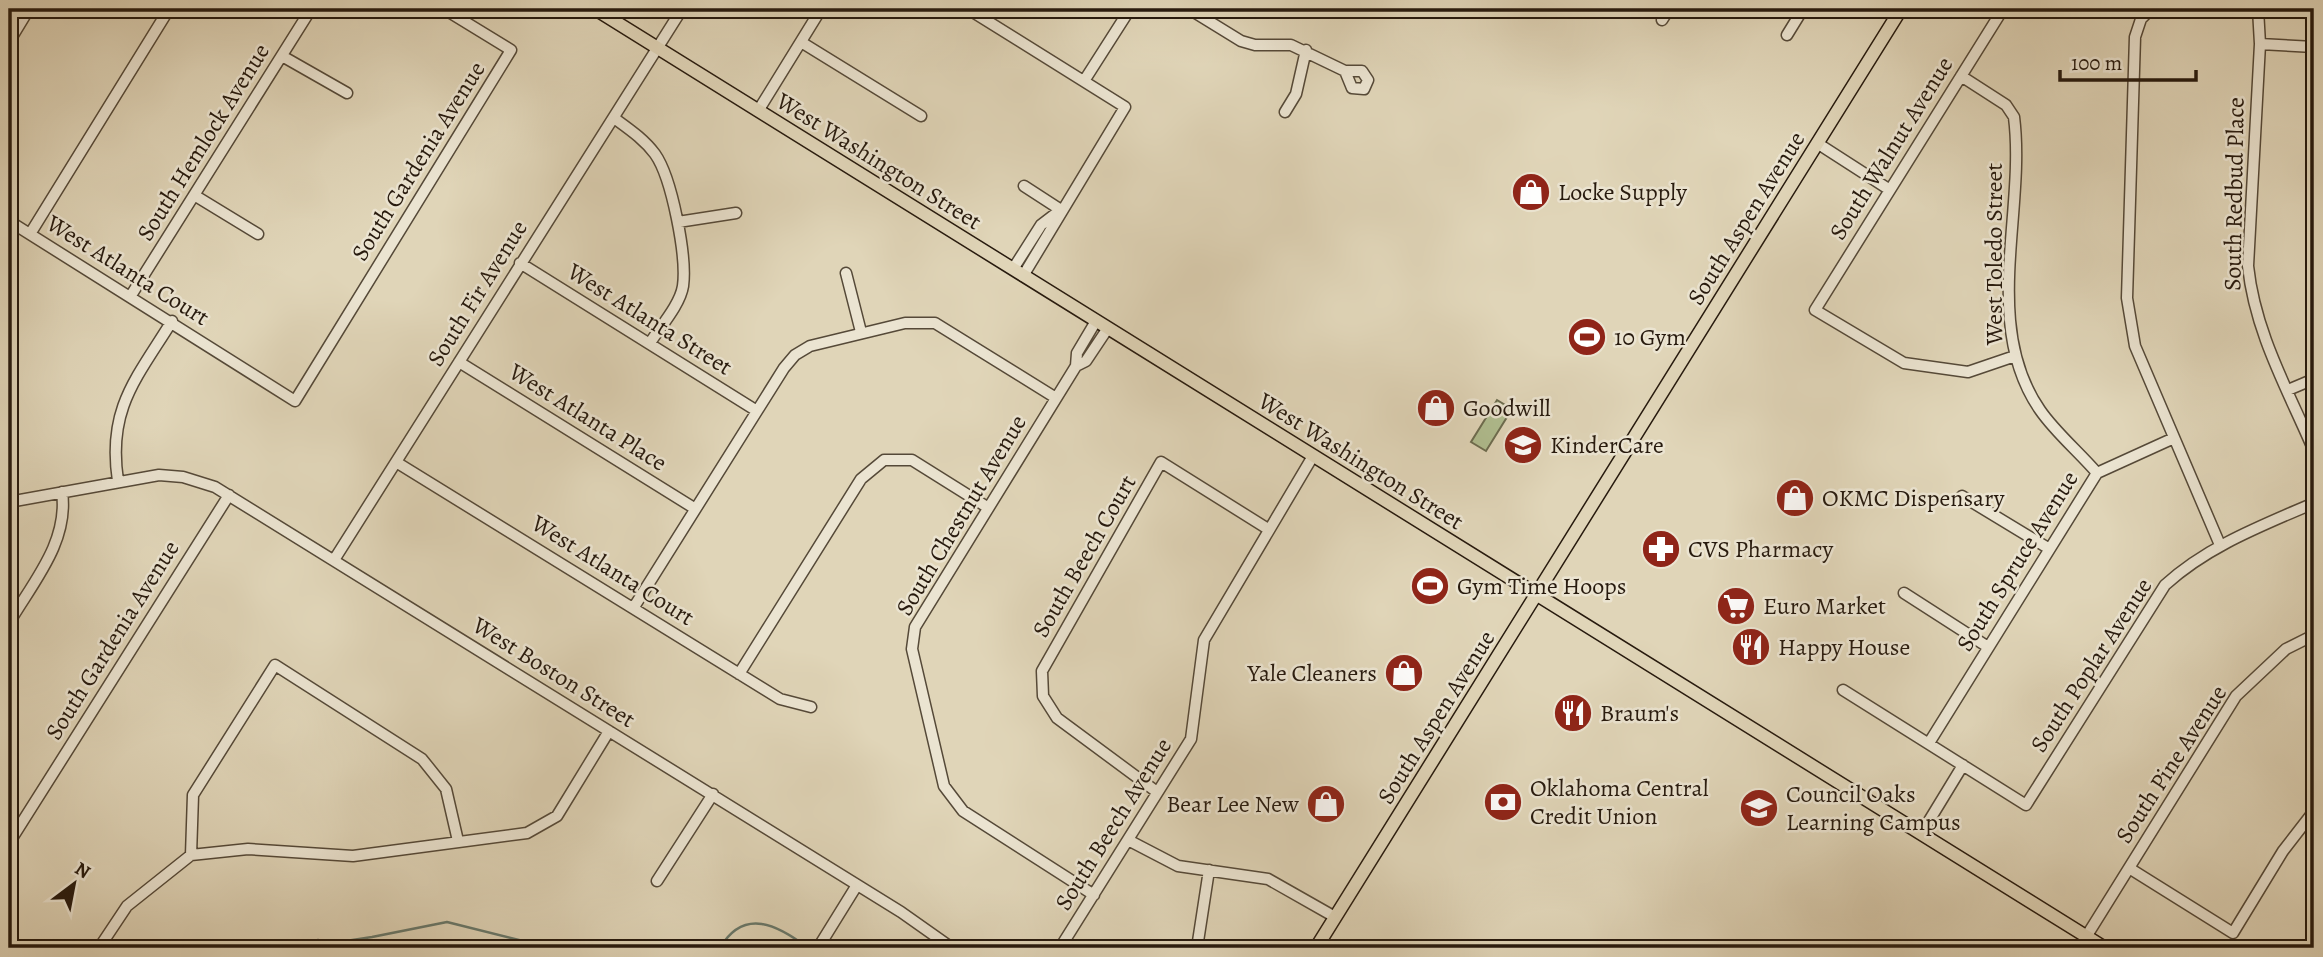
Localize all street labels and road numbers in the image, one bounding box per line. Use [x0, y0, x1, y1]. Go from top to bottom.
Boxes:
street label: South Hemlock Avenue [129, 37, 277, 247]
street label: South Walnut Avenue [1822, 50, 1960, 246]
street label: South Gardenia Avenue [344, 55, 492, 267]
street label: West Washington Street [769, 84, 988, 237]
street label: South Redbud Place [2216, 97, 2252, 291]
street label: South Aspen Avenue [1680, 125, 1812, 311]
street label: West Toledo Street [1978, 163, 2010, 346]
street label: West Atlanta Court [40, 207, 216, 333]
street label: South Fir Avenue [419, 214, 535, 372]
street label: West Atlanta Street [561, 255, 739, 383]
street label: West Atlanta Place [502, 355, 673, 478]
street label: West Washington Street [1251, 384, 1470, 537]
street label: South Chestnut Avenue [888, 409, 1034, 621]
street label: South Spruce Avenue [1949, 465, 2085, 657]
street label: South Beech Court [1024, 469, 1144, 643]
street label: West Atlanta Court [525, 507, 701, 633]
street label: South Gardenia Avenue [38, 534, 186, 746]
street label: South Poplar Avenue [2023, 572, 2159, 758]
street label: West Boston Street [466, 609, 641, 735]
street label: South Aspen Avenue [1370, 624, 1502, 810]
street label: South Pine Avenue [2108, 679, 2234, 849]
street label: South Beech Avenue [1047, 732, 1179, 916]

